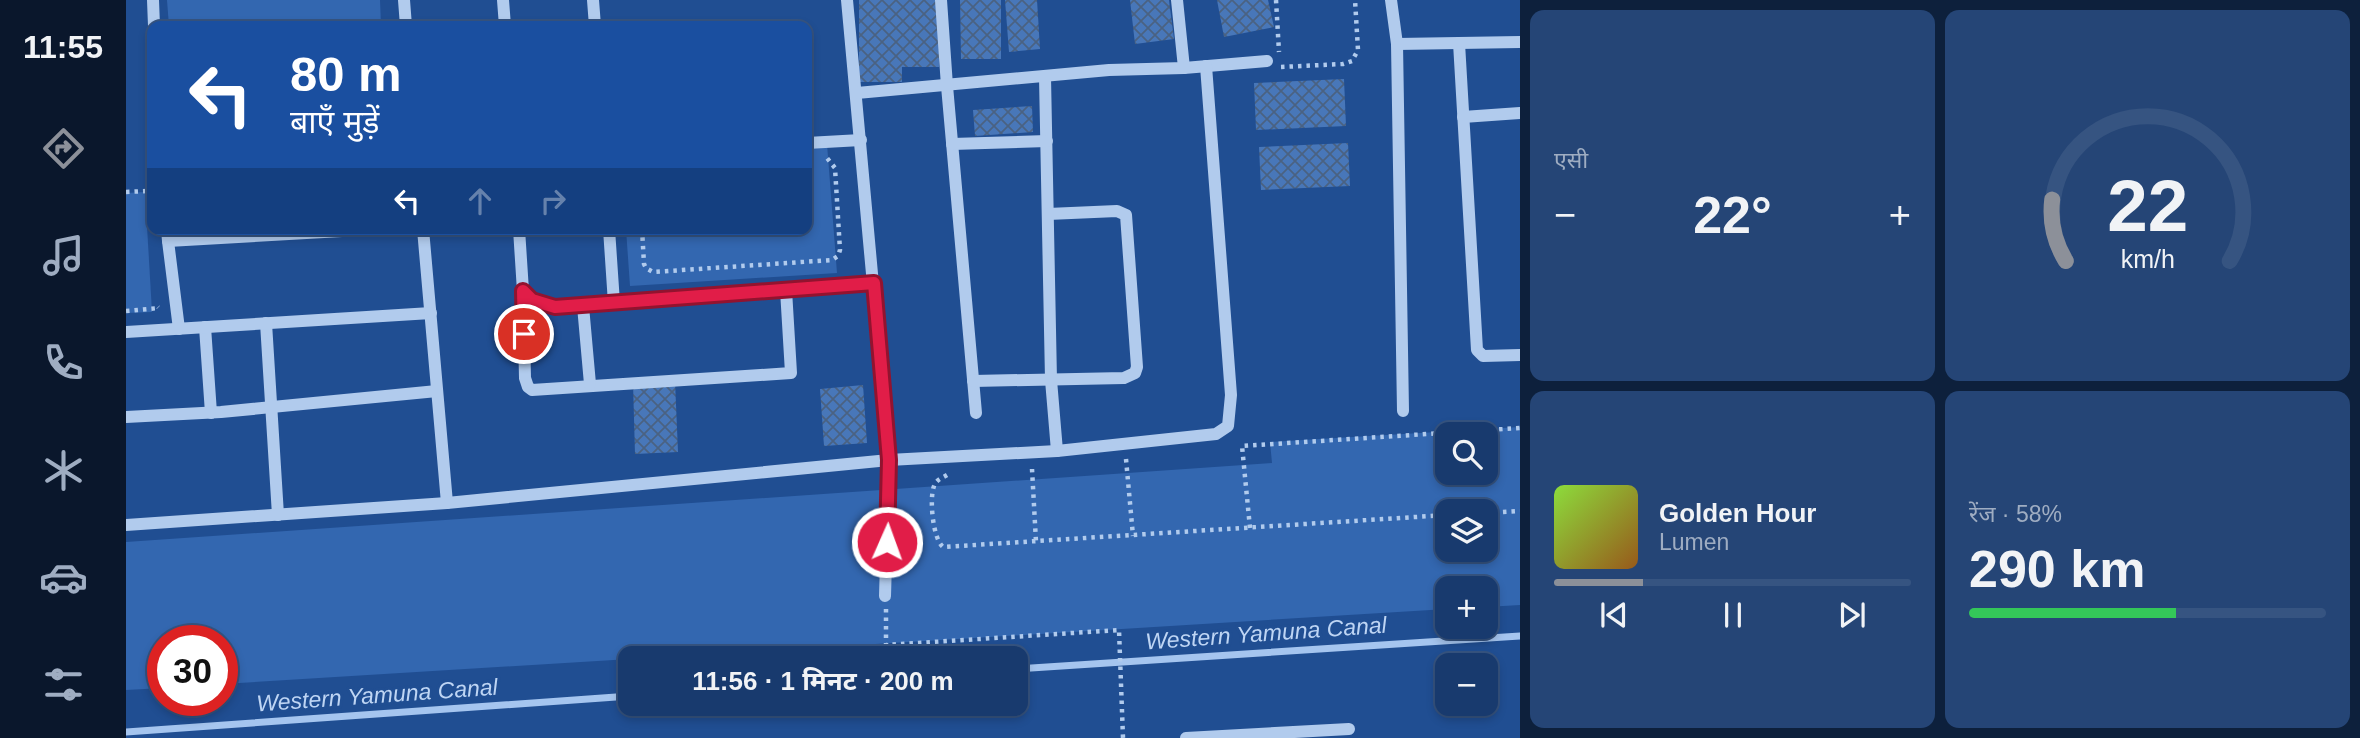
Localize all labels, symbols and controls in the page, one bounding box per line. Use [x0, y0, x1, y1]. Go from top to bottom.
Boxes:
text: 11:55 [23, 29, 103, 65]
text: 80 m [290, 47, 402, 101]
icon: left [175, 49, 266, 140]
text: बाएँ मुड़ें [290, 104, 379, 140]
icon: directions [39, 124, 88, 173]
text: एसी [1554, 147, 1588, 173]
text: 22 [2107, 166, 2188, 247]
icon: left [388, 182, 426, 220]
icon: ahead [461, 182, 499, 220]
icon: right [534, 182, 572, 220]
text: 22° [1693, 186, 1772, 244]
text: − [1554, 194, 1576, 236]
text: + [1889, 194, 1911, 236]
icon: music [39, 231, 88, 280]
text: km/h [2120, 245, 2175, 273]
pin [494, 304, 554, 364]
icon: arrive [505, 315, 543, 353]
icon: phone [39, 338, 88, 387]
map controls [1435, 422, 1498, 716]
button: search [1435, 422, 1498, 485]
icon: climate [39, 446, 88, 495]
text: Golden Hour [1659, 498, 1816, 528]
button: layers [1435, 499, 1498, 562]
text: रेंज · 58% [1969, 501, 2062, 527]
position arrow [850, 505, 924, 579]
text: Lumen [1659, 529, 1729, 555]
text: 290 km [1969, 540, 2145, 598]
icon: car [39, 553, 88, 602]
button: + [1435, 576, 1498, 639]
icon: previous [1595, 596, 1633, 634]
icon: pause [1714, 596, 1752, 634]
icon: next [1833, 596, 1871, 634]
water label: Western Yamuna Canal [1145, 612, 1388, 654]
speed limit sign: 30 [147, 625, 238, 716]
button: − [1435, 653, 1498, 716]
icon: filters [39, 660, 88, 709]
text: 11:56 · 1 मिनट · 200 m [692, 666, 954, 696]
water label: Western Yamuna Canal [256, 674, 499, 716]

